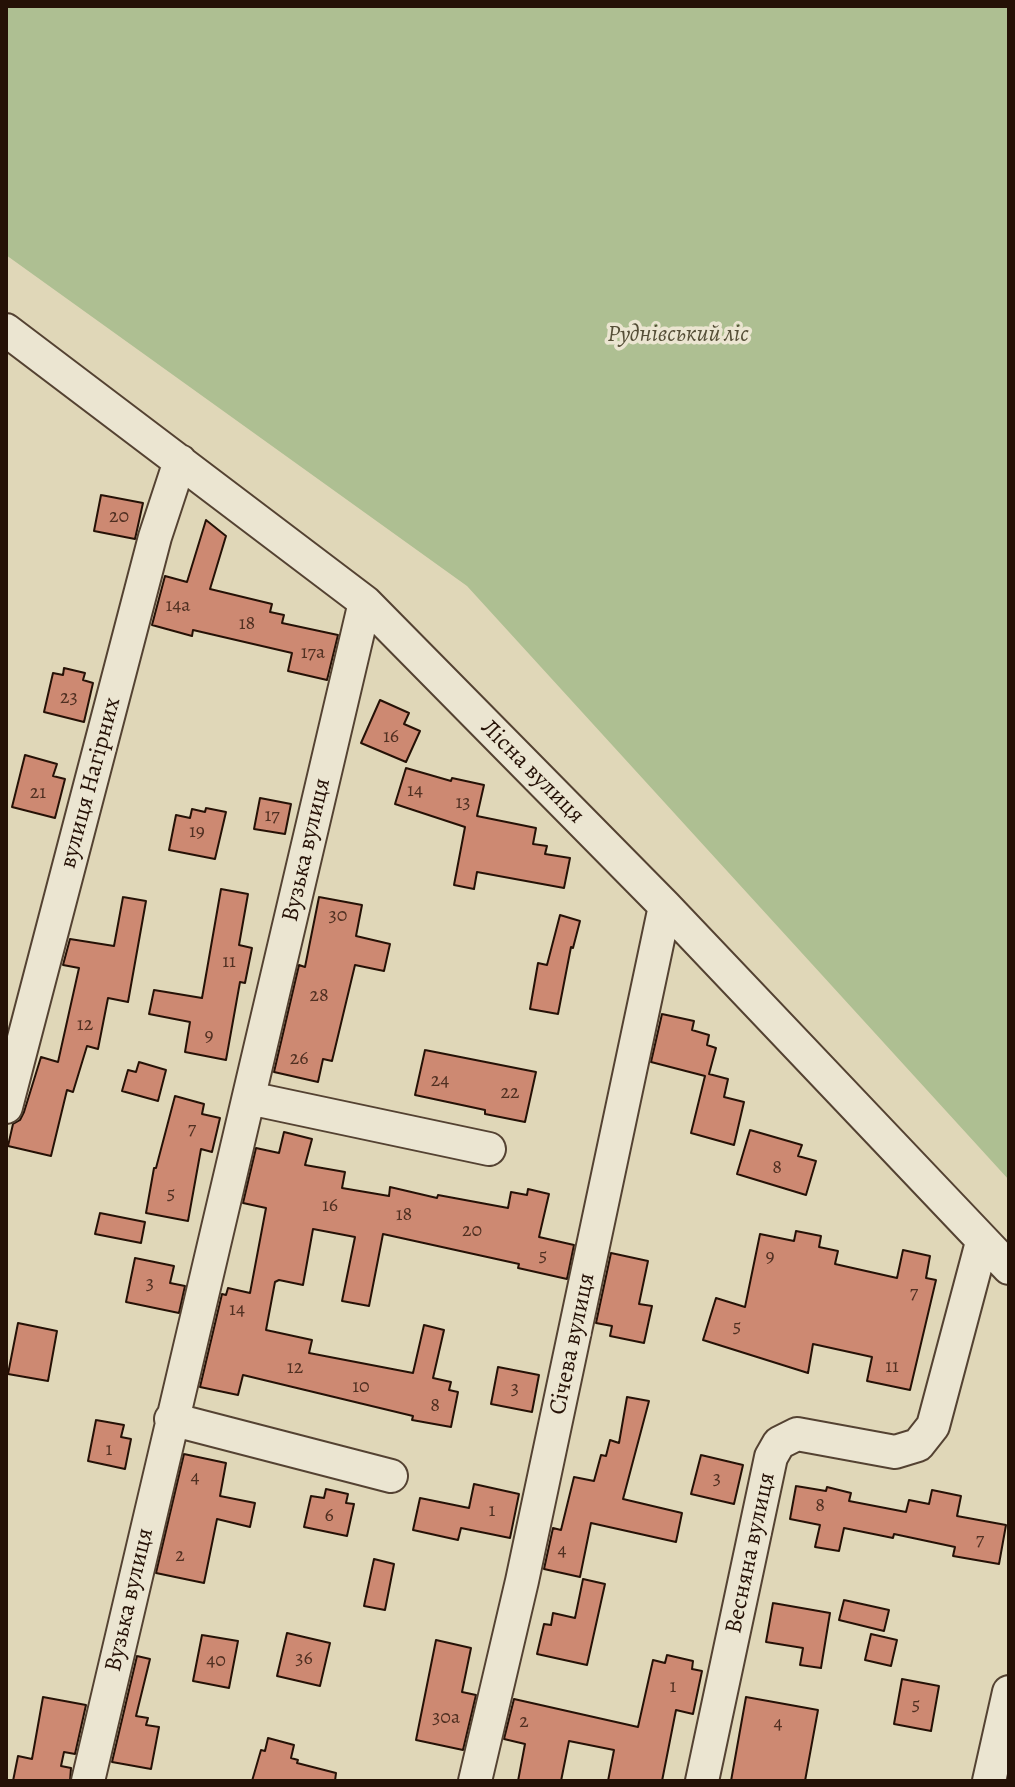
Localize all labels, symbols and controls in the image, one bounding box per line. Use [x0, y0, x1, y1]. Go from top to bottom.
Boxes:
park label: Руднівський ліс [607, 321, 749, 349]
house number: 20 [109, 505, 129, 529]
house number: 14а [165, 594, 191, 618]
house number: 18 [239, 612, 255, 636]
house number: 17а [301, 641, 325, 665]
house number: 23 [60, 686, 78, 710]
street label: вулиця Нагірних [54, 694, 128, 872]
street label: Лісна вулиця [474, 714, 590, 830]
house number: 16 [383, 725, 399, 749]
street label: Вузька вулиця [276, 775, 338, 925]
house number: 14 [407, 779, 423, 803]
house number: 21 [30, 781, 46, 805]
house number: 13 [455, 791, 471, 815]
house number: 17 [264, 804, 280, 828]
house number: 19 [189, 820, 205, 844]
house number: 30 [329, 904, 347, 928]
house number: 11 [222, 950, 236, 974]
house number: 28 [309, 984, 329, 1008]
house number: 12 [77, 1013, 93, 1037]
house number: 9 [204, 1024, 214, 1048]
house number: 26 [290, 1047, 308, 1071]
house number: 24 [431, 1069, 449, 1093]
house number: 22 [501, 1081, 519, 1105]
house number: 7 [188, 1117, 196, 1141]
house number: 8 [772, 1156, 782, 1180]
house number: 5 [167, 1182, 175, 1206]
house number: 16 [322, 1194, 338, 1218]
house number: 18 [396, 1203, 412, 1227]
house number: 20 [462, 1219, 482, 1243]
house number: 5 [539, 1244, 547, 1268]
house number: 9 [765, 1245, 775, 1269]
street label: Січева вулиця [544, 1270, 602, 1418]
house number: 3 [146, 1272, 154, 1296]
house number: 7 [910, 1281, 918, 1305]
house number: 14 [229, 1298, 245, 1322]
house number: 5 [733, 1315, 741, 1339]
house number: 11 [885, 1355, 899, 1379]
house number: 12 [287, 1356, 303, 1380]
house number: 10 [352, 1375, 370, 1399]
house number: 3 [511, 1377, 519, 1401]
house number: 8 [430, 1394, 440, 1418]
house number: 1 [106, 1438, 112, 1462]
house number: 4 [190, 1466, 200, 1490]
house number: 3 [713, 1467, 721, 1491]
street label: Весняна вулиця [720, 1470, 782, 1636]
house number: 8 [815, 1494, 825, 1518]
house number: 1 [489, 1499, 495, 1523]
house number: 6 [324, 1504, 334, 1528]
street label: Вузька вулиця [99, 1525, 161, 1675]
house number: 7 [976, 1528, 984, 1552]
house number: 4 [557, 1539, 567, 1563]
house number: 2 [175, 1544, 185, 1568]
house number: 36 [295, 1647, 313, 1671]
house number: 40 [206, 1649, 226, 1673]
house number: 1 [670, 1675, 676, 1699]
house number: 5 [912, 1693, 920, 1717]
house number: 30а [432, 1706, 460, 1730]
house number: 2 [519, 1710, 529, 1734]
house number: 4 [773, 1712, 783, 1736]

